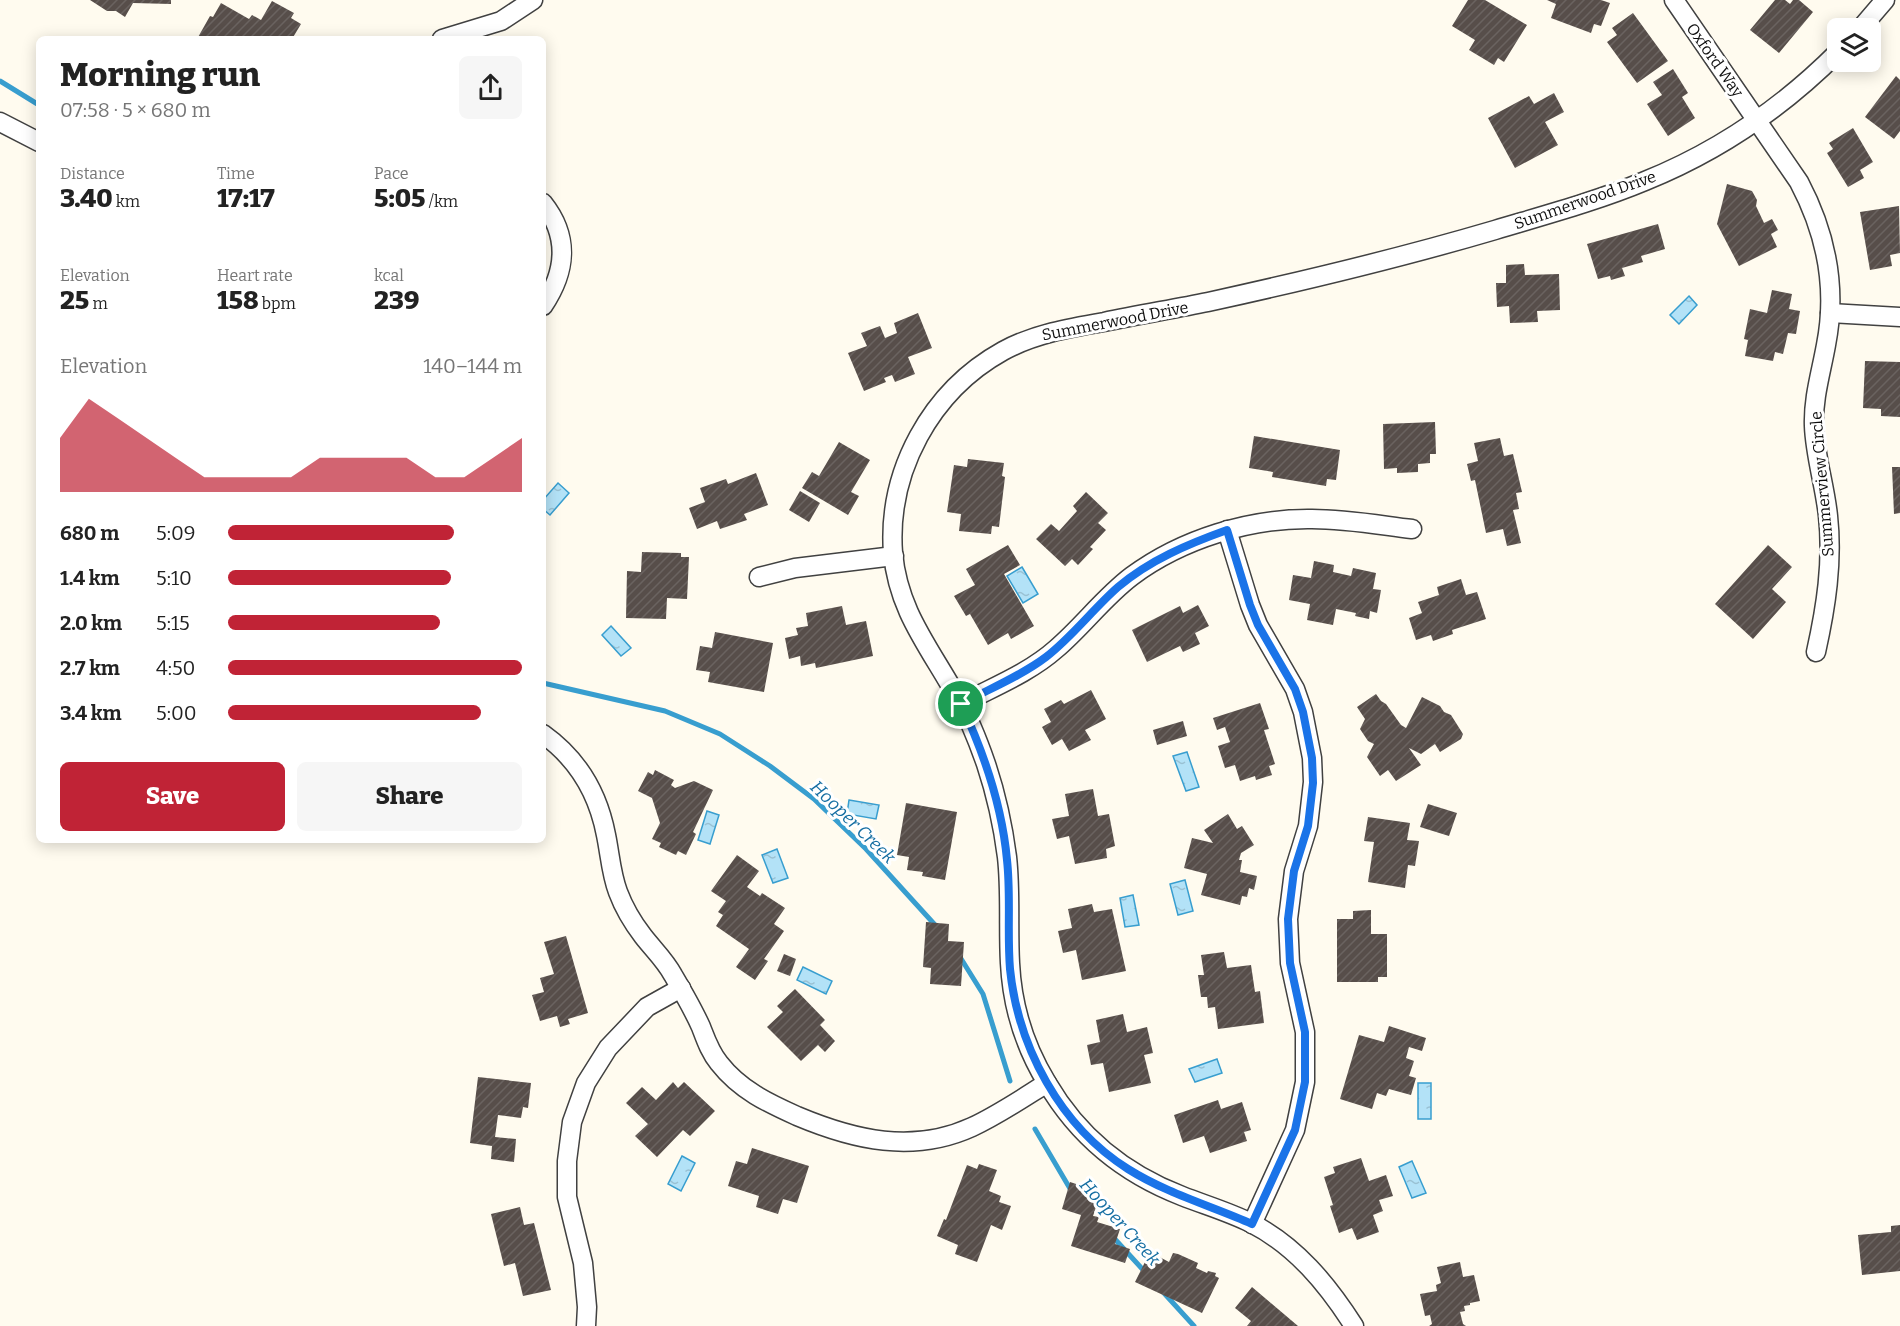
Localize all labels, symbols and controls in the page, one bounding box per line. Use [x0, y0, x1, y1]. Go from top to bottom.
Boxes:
map controls [1827, 18, 1881, 72]
button: layers [1827, 18, 1881, 72]
street label: Oxford Way [1683, 19, 1748, 101]
text: Morning run [60, 55, 260, 95]
button: share [459, 56, 522, 119]
text: 07:58 · 5 × 680 m [60, 98, 210, 122]
text: Distance [60, 164, 125, 183]
text: Time [217, 164, 255, 183]
text: Pace [374, 164, 409, 183]
street label: Summerwood Drive [1512, 167, 1658, 233]
text: 3.40 [60, 183, 113, 214]
text: 17:17 [217, 183, 275, 214]
text: 5:05 [374, 183, 425, 214]
text: km [113, 192, 140, 211]
text: /km [425, 192, 458, 211]
text: Elevation [60, 266, 130, 285]
text: Heart rate [217, 266, 293, 285]
text: kcal [374, 266, 404, 285]
text: 25 [60, 285, 89, 316]
text: 158 [217, 285, 259, 316]
text: 239 [374, 285, 419, 316]
text: m [89, 294, 108, 313]
text: bpm [259, 294, 296, 313]
street label: Summerwood Drive [1040, 297, 1190, 345]
text: Elevation [60, 354, 147, 378]
text: 140–144 m [423, 354, 522, 378]
street label: Summerview Circle [1806, 411, 1838, 557]
text: 680 m [60, 521, 119, 545]
text: 5:09 [156, 521, 195, 545]
text: 1.4 km [60, 566, 120, 590]
text: 5:10 [156, 566, 192, 590]
text: 2.0 km [60, 611, 122, 635]
text: 5:15 [156, 611, 190, 635]
text: 2.7 km [60, 656, 120, 680]
text: 4:50 [156, 656, 195, 680]
pin [935, 678, 986, 729]
icon: arrive [944, 687, 977, 720]
text: 3.4 km [60, 701, 122, 725]
text: 5:00 [156, 701, 197, 725]
button: Save [60, 762, 285, 831]
button: Share [297, 762, 522, 831]
water label: Hooper Creek [806, 776, 900, 868]
water label: Hooper Creek [1075, 1174, 1165, 1270]

